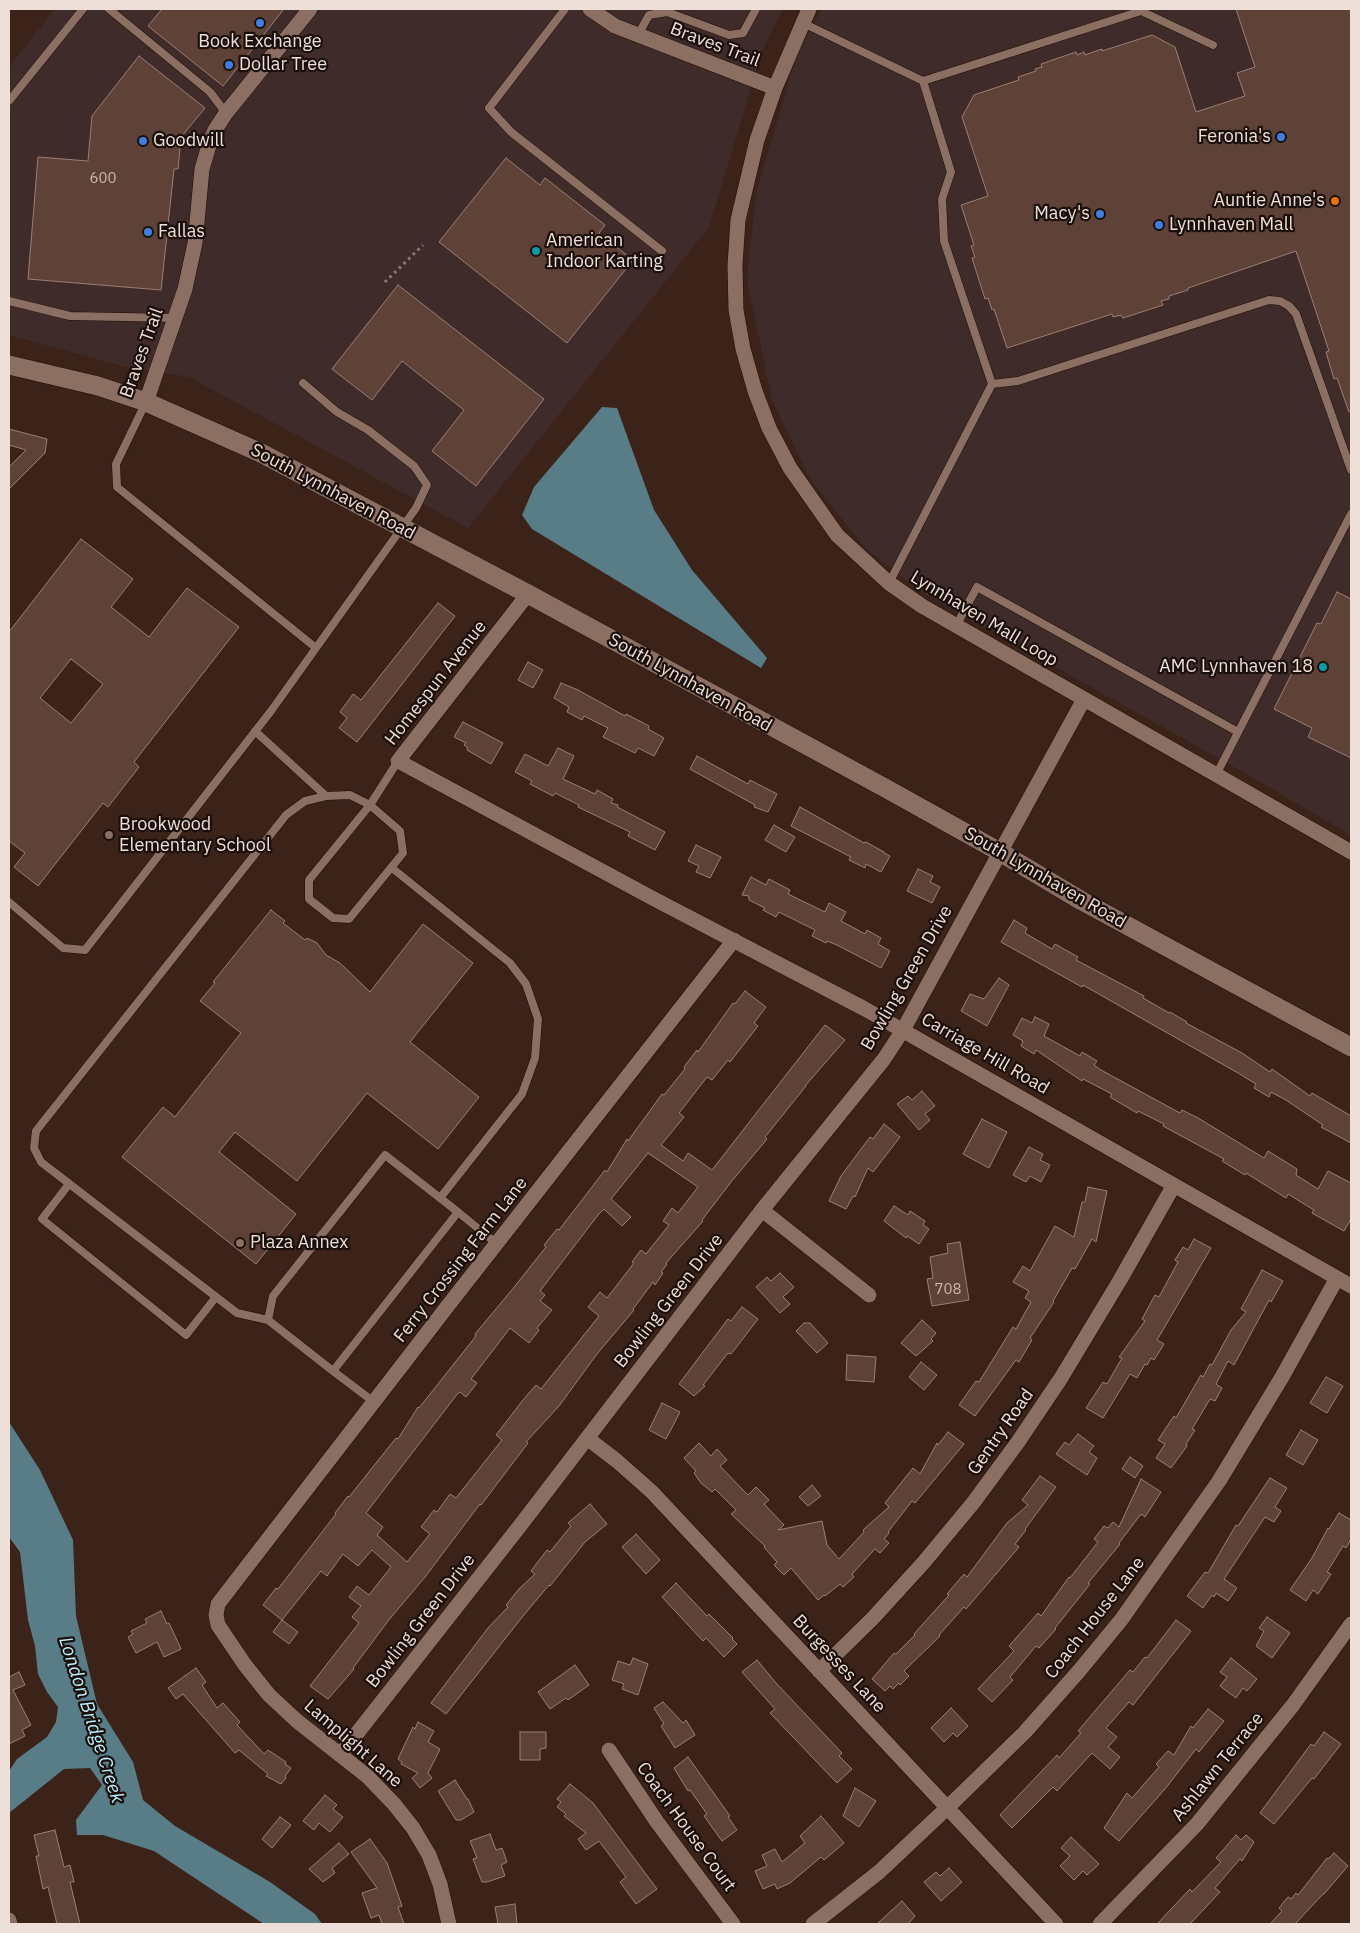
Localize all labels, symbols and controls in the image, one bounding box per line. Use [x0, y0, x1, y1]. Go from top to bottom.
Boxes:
marker: Book Exchange [254, 17, 266, 29]
street label: Braves Trail [667, 18, 763, 72]
place label: Book Exchange [198, 31, 322, 53]
place label: Dollar Tree [239, 54, 327, 76]
marker: Dollar Tree [223, 59, 235, 71]
place label: Feronia's [1198, 126, 1271, 148]
place label: Goodwill [153, 130, 224, 152]
marker: Feronia's [1275, 131, 1287, 143]
marker: Goodwill [137, 135, 149, 147]
house number: 600 [90, 170, 116, 188]
place label: Auntie Anne's [1213, 190, 1325, 212]
marker: Auntie Anne's [1329, 195, 1341, 207]
place label: Macy's [1034, 203, 1090, 225]
marker: Macy's [1094, 208, 1106, 220]
place label: Lynnhaven Mall [1169, 214, 1293, 236]
marker: Lynnhaven Mall [1153, 219, 1165, 231]
place label: Fallas [158, 221, 205, 243]
marker: Fallas [142, 226, 154, 238]
place label: American Indoor Karting [546, 230, 663, 272]
marker: American Indoor Karting [530, 245, 542, 257]
street label: Braves Trail [116, 305, 168, 401]
street label: South Lynnhaven Road [247, 439, 419, 545]
street label: Lynnhaven Mall Loop [906, 566, 1062, 672]
street label: Homespun Avenue [381, 616, 491, 750]
street label: South Lynnhaven Road [605, 629, 775, 737]
place label: AMC Lynnhaven 18 [1159, 656, 1313, 678]
marker: AMC Lynnhaven 18 [1317, 661, 1329, 673]
place label: Brookwood Elementary School [119, 814, 271, 856]
street label: South Lynnhaven Road [960, 823, 1130, 933]
marker: Brookwood Elementary School [103, 829, 115, 841]
street label: Bowling Green Drive [857, 902, 957, 1054]
street label: Carriage Hill Road [917, 1009, 1053, 1099]
street label: Ferry Crossing Farm Lane [390, 1173, 532, 1347]
street label: Bowling Green Drive [610, 1230, 728, 1372]
place label: Plaza Annex [250, 1232, 348, 1254]
marker: Plaza Annex [234, 1237, 246, 1249]
house number: 708 [935, 1281, 961, 1299]
street label: Gentry Road [963, 1385, 1039, 1479]
street label: Bowling Green Drive [362, 1550, 480, 1692]
street label: Coach House Lane [1041, 1553, 1149, 1683]
street label: Burgesses Lane [788, 1610, 890, 1718]
water label: London Bridge Creek [53, 1634, 129, 1806]
street label: Lamplight Lane [299, 1695, 407, 1793]
street label: Ashlawn Terrace [1167, 1708, 1269, 1826]
street label: Coach House Court [632, 1758, 740, 1896]

